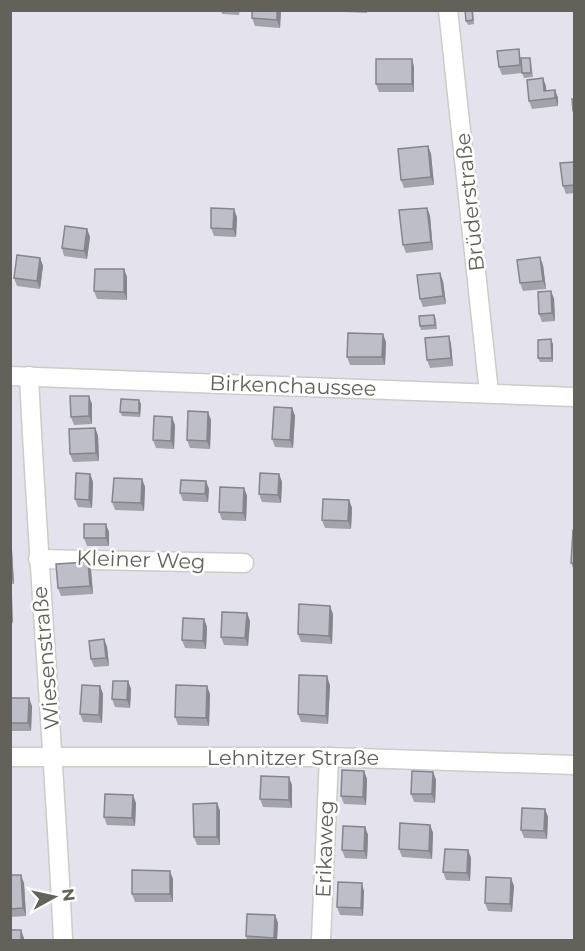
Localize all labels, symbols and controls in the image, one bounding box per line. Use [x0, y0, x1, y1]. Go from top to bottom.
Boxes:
street label: Brüderstraße [450, 132, 489, 273]
street label: Birkenchaussee [209, 370, 377, 401]
street label: Kleiner Weg [76, 545, 206, 574]
street label: Wiesenstraße [27, 585, 64, 731]
street label: Lehnitzer Straße [207, 745, 379, 770]
street label: Erikaweg [310, 800, 339, 898]
north arrow [24, 867, 84, 927]
text: N [58, 887, 79, 903]

